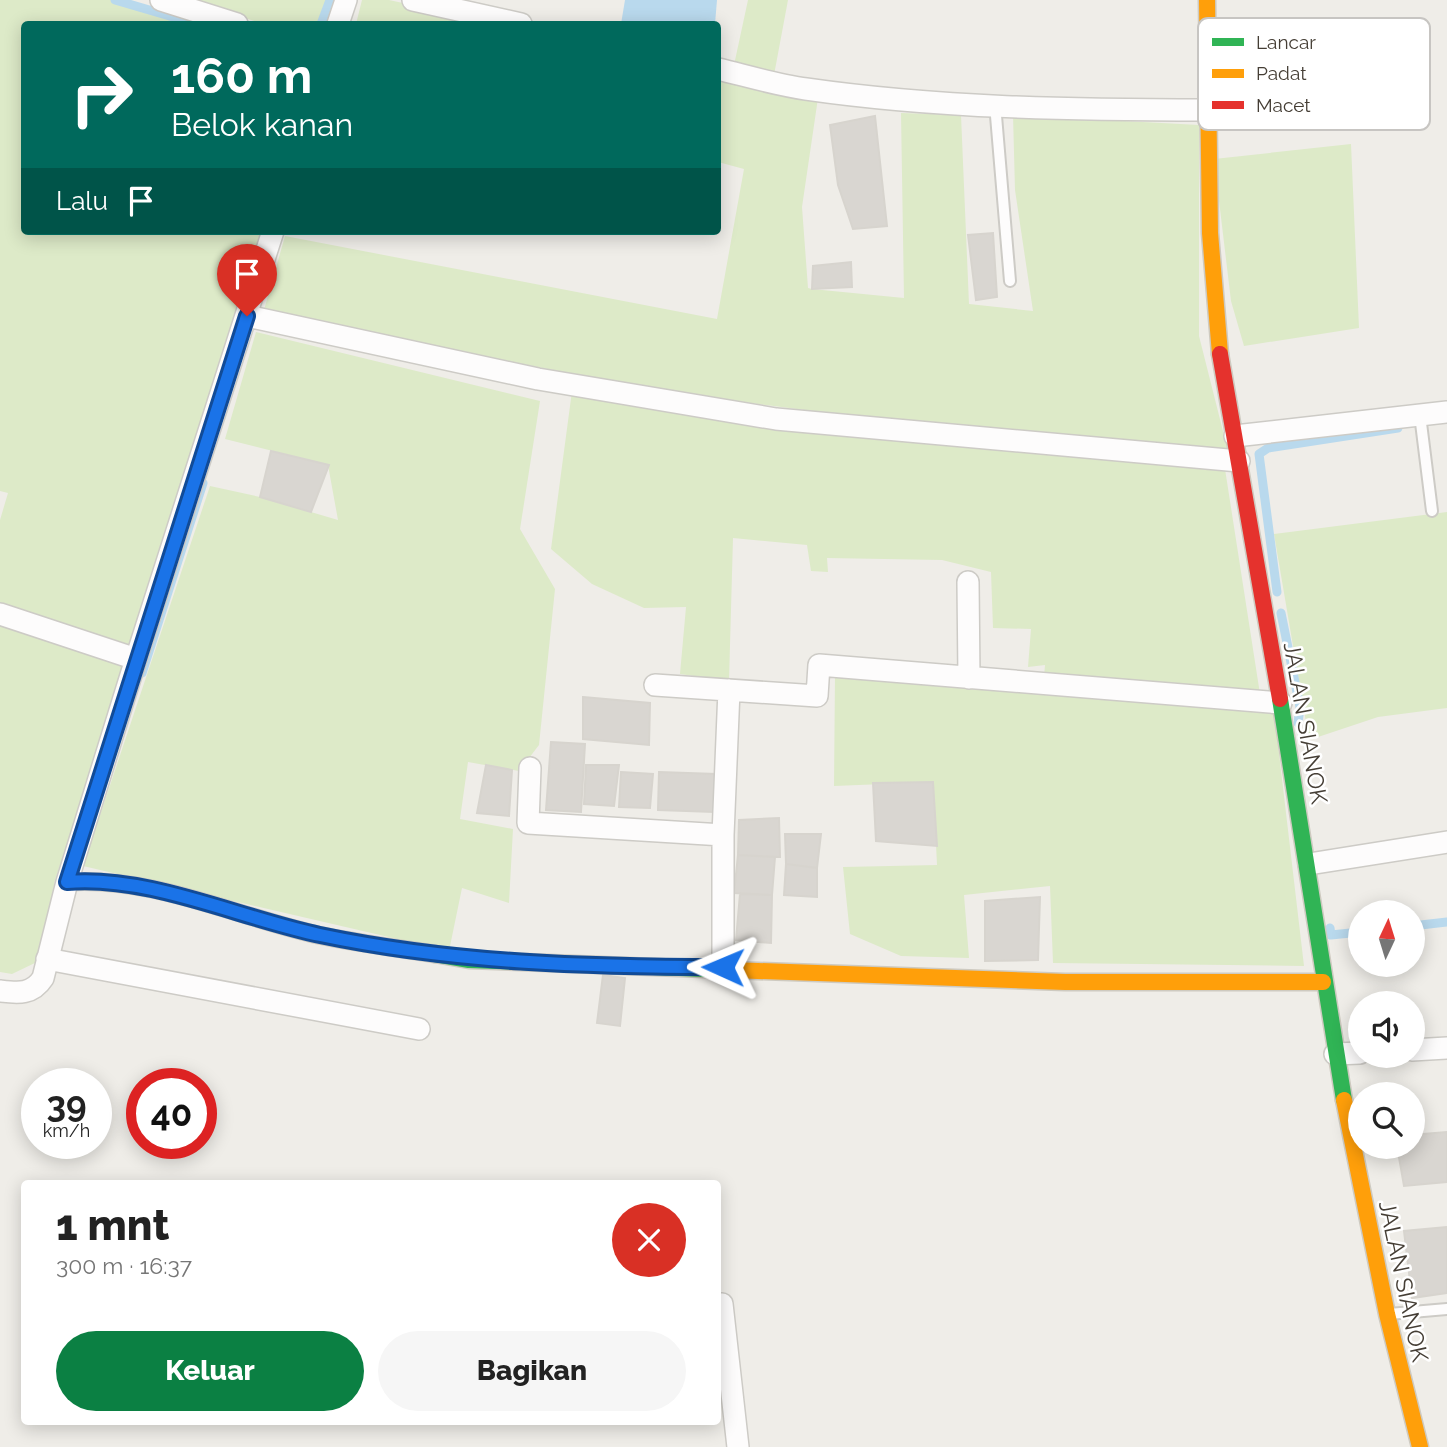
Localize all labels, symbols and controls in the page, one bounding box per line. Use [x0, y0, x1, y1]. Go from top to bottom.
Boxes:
legend [1198, 18, 1430, 130]
text: Lancar [1256, 31, 1316, 53]
text: 160 m [171, 47, 312, 104]
icon: right [56, 49, 147, 140]
text: Padat [1256, 62, 1307, 84]
text: Macet [1256, 94, 1311, 116]
text: Belok kanan [171, 106, 353, 143]
icon: arrive [122, 182, 160, 220]
text: Lalu [56, 186, 108, 216]
pin [217, 244, 277, 316]
icon: arrive [228, 255, 266, 293]
street label: JALAN SIANOK [1278, 640, 1334, 806]
north arrow [1348, 900, 1424, 976]
map controls [1348, 900, 1425, 1159]
position arrow [686, 930, 760, 1004]
button: sound [1348, 991, 1425, 1068]
speed limit sign: 40 [126, 1068, 217, 1159]
button: search [1348, 1082, 1425, 1159]
text: 39 [46, 1084, 87, 1125]
text: km/h [43, 1120, 90, 1141]
street label: JALAN SIANOK [1374, 1198, 1434, 1364]
text: 1 mnt [56, 1201, 169, 1250]
button: close [612, 1203, 686, 1277]
text: 300 m · 16:37 [56, 1252, 192, 1279]
button: Keluar [56, 1331, 364, 1411]
button: Bagikan [378, 1331, 686, 1411]

